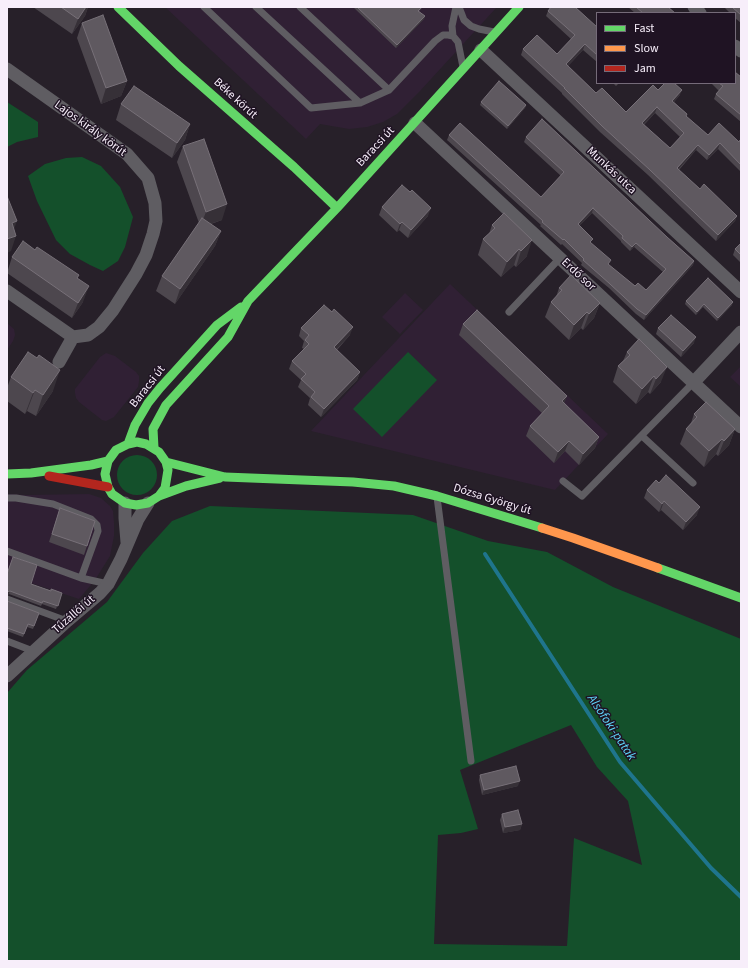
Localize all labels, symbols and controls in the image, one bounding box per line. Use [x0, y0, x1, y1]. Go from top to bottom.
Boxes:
legend [596, 12, 736, 84]
text: Fast [634, 20, 654, 37]
text: Slow [634, 40, 659, 57]
text: Jam [634, 60, 656, 77]
street label: Béke körút [210, 76, 260, 122]
street label: Lajos király körút [51, 98, 129, 160]
street label: Baracsi út [354, 124, 398, 170]
street label: Munkás utca [583, 144, 639, 198]
street label: Erdő sor [558, 256, 598, 294]
street label: Baracsi út [127, 363, 169, 411]
street label: Dózsa György út [451, 481, 533, 519]
street label: Tűzállói út [50, 593, 98, 637]
water label: Alsófoki-patak [583, 692, 639, 764]

